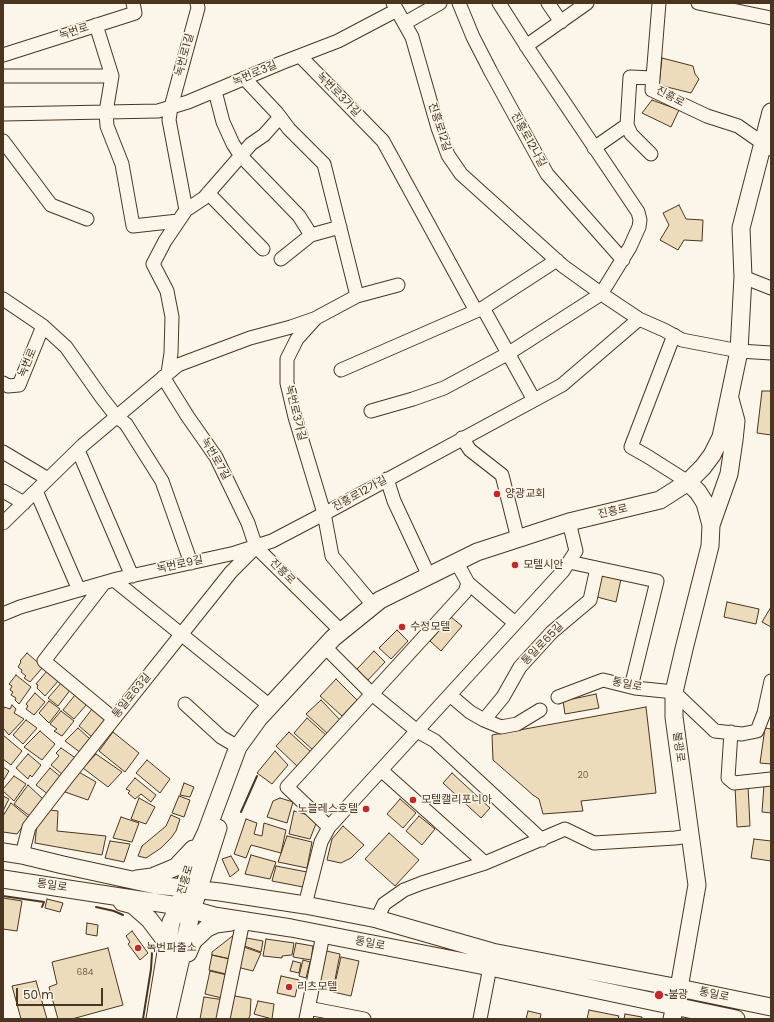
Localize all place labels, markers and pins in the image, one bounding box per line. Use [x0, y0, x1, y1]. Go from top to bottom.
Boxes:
place label: 양광교회 [505, 487, 545, 501]
marker: 양광교회 [492, 489, 502, 499]
place label: 모텔시안 [523, 558, 563, 572]
marker: 모텔시안 [510, 560, 520, 570]
place label: 수정모텔 [410, 620, 450, 634]
marker: 수정모텔 [397, 622, 407, 632]
place label: 모텔캘리포니아 [421, 793, 492, 807]
marker: 모텔캘리포니아 [408, 795, 418, 805]
place label: 노블레스호텔 [297, 802, 358, 816]
marker: 노블레스호텔 [361, 804, 371, 814]
place label: 녹번파출소 [146, 941, 197, 955]
marker: 녹번파출소 [133, 943, 143, 953]
place label: 리츠모텔 [297, 980, 337, 994]
marker: 리츠모텔 [284, 982, 294, 992]
place label: 불광 [668, 988, 688, 1002]
marker: 불광 [653, 989, 665, 1001]

